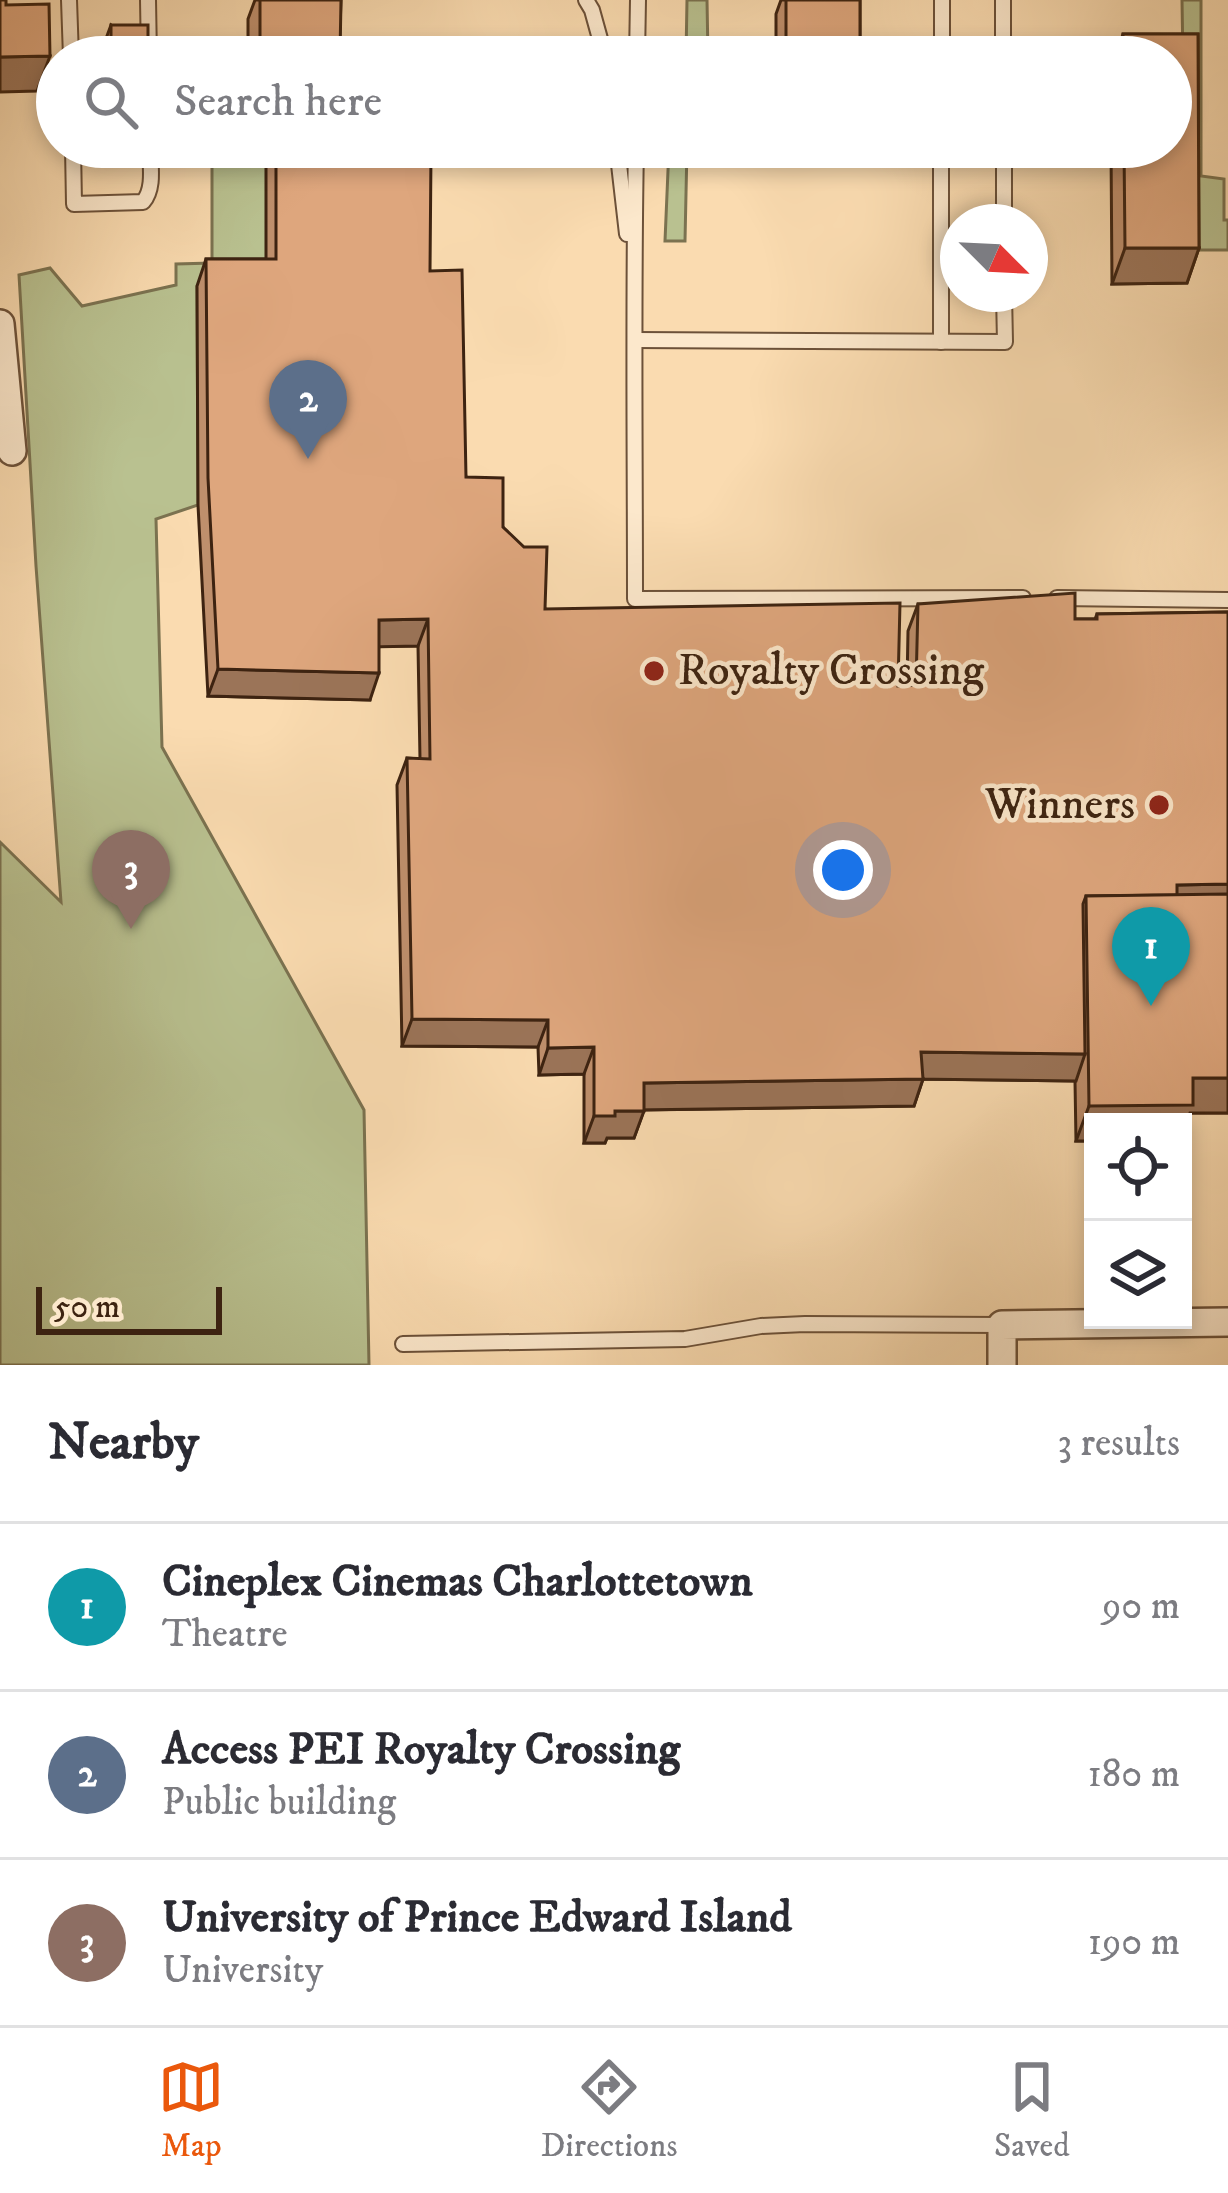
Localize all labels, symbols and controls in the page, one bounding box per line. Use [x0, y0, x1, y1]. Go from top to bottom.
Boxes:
search box [36, 36, 1192, 168]
icon: search [78, 69, 144, 135]
text: Search here [174, 74, 382, 130]
north arrow [940, 204, 1048, 312]
pin: 2 [269, 360, 347, 459]
place label: Royalty Crossing [678, 643, 984, 699]
marker: Royalty Crossing [641, 658, 667, 684]
place label: Winners [984, 777, 1135, 833]
marker: Winners [1146, 792, 1172, 818]
pin: 3 [92, 830, 170, 929]
your location [813, 840, 873, 900]
pin: 1 [1112, 907, 1190, 1006]
map controls [1084, 1113, 1192, 1329]
button: locate [1084, 1113, 1192, 1221]
button: layers [1084, 1221, 1192, 1329]
scale bar [36, 1281, 222, 1334]
text: 50 m [54, 1287, 120, 1328]
text: Nearby [48, 1411, 199, 1475]
text: 3 results [1057, 1419, 1180, 1468]
text: Cineplex Cinemas Charlottetown [162, 1554, 753, 1610]
text: 1 [80, 1582, 94, 1631]
text: 90 m [1102, 1582, 1180, 1631]
text: Theatre [162, 1610, 288, 1659]
text: Access PEI Royalty Crossing [162, 1722, 680, 1778]
text: 2 [77, 1750, 97, 1799]
text: 180 m [1088, 1750, 1180, 1799]
text: Public building [162, 1778, 396, 1827]
text: University of Prince Edward Island [162, 1890, 792, 1946]
text: 3 [80, 1918, 94, 1967]
text: 190 m [1088, 1918, 1180, 1967]
text: University [162, 1946, 323, 1995]
tab: Map [158, 2054, 224, 2167]
tab: Directions [541, 2054, 677, 2167]
tab: Saved [994, 2054, 1070, 2167]

